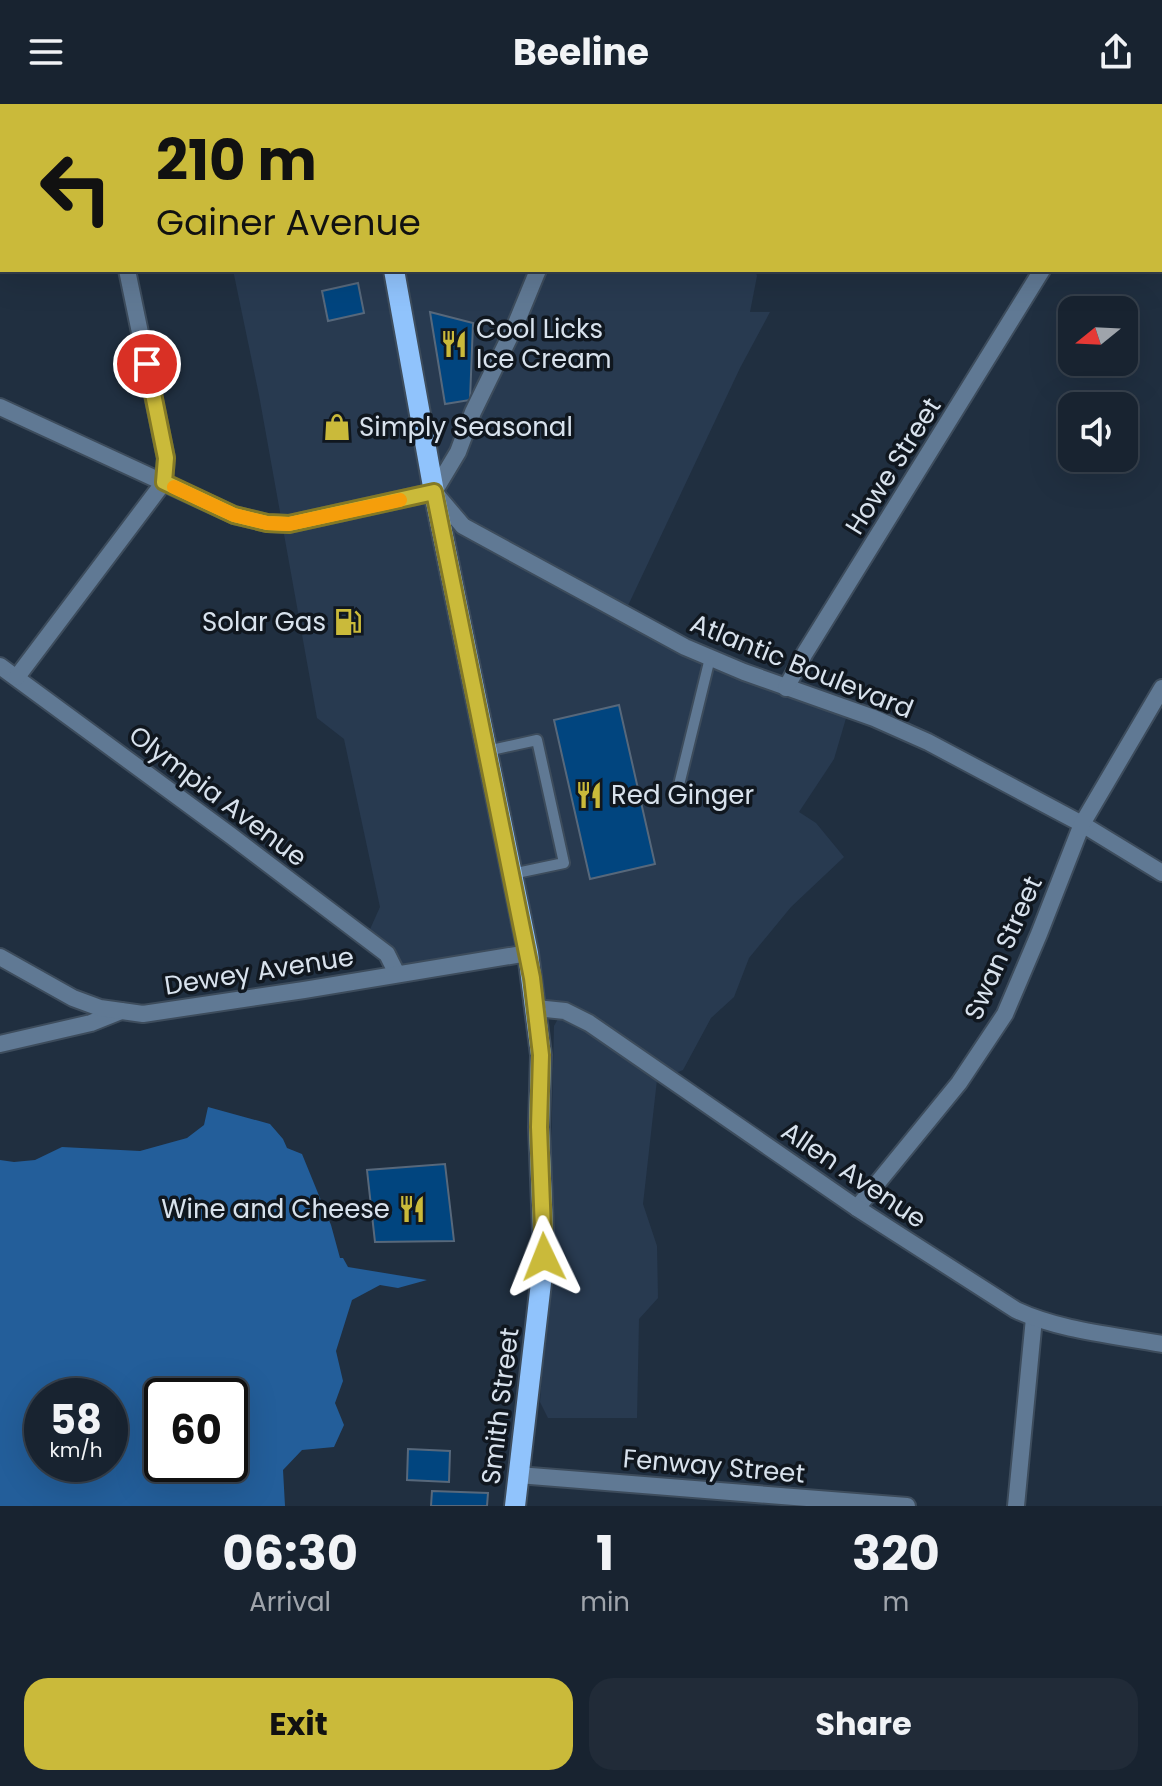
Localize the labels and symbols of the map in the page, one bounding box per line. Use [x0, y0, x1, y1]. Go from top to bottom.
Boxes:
north arrow [1058, 296, 1138, 376]
place label: Cool Licks Ice Cream [476, 311, 612, 377]
restaurant icon: Cool Licks Ice Cream [439, 329, 469, 359]
pin [113, 330, 181, 398]
street label: Howe Street [837, 391, 949, 541]
place label: Simply Seasonal [359, 409, 573, 445]
shop icon: Simply Seasonal [322, 412, 352, 442]
place label: Solar Gas [202, 604, 326, 640]
street label: Atlantic Boulevard [685, 605, 919, 727]
fuel station icon: Solar Gas [333, 607, 363, 637]
street label: Olympia Avenue [122, 717, 314, 875]
place label: Red Ginger [611, 777, 754, 813]
restaurant icon: Red Ginger [574, 780, 604, 810]
street label: Swan Street [955, 870, 1051, 1026]
street label: Dewey Avenue [162, 938, 356, 1004]
street label: Allen Avenue [774, 1113, 934, 1237]
place label: Wine and Cheese [161, 1191, 390, 1227]
restaurant icon: Wine and Cheese [397, 1194, 427, 1224]
position arrow [502, 1215, 586, 1299]
street label: Smith Street [473, 1326, 527, 1486]
speed limit sign: 60 [144, 1378, 248, 1482]
street label: Fenway Street [622, 1440, 806, 1492]

